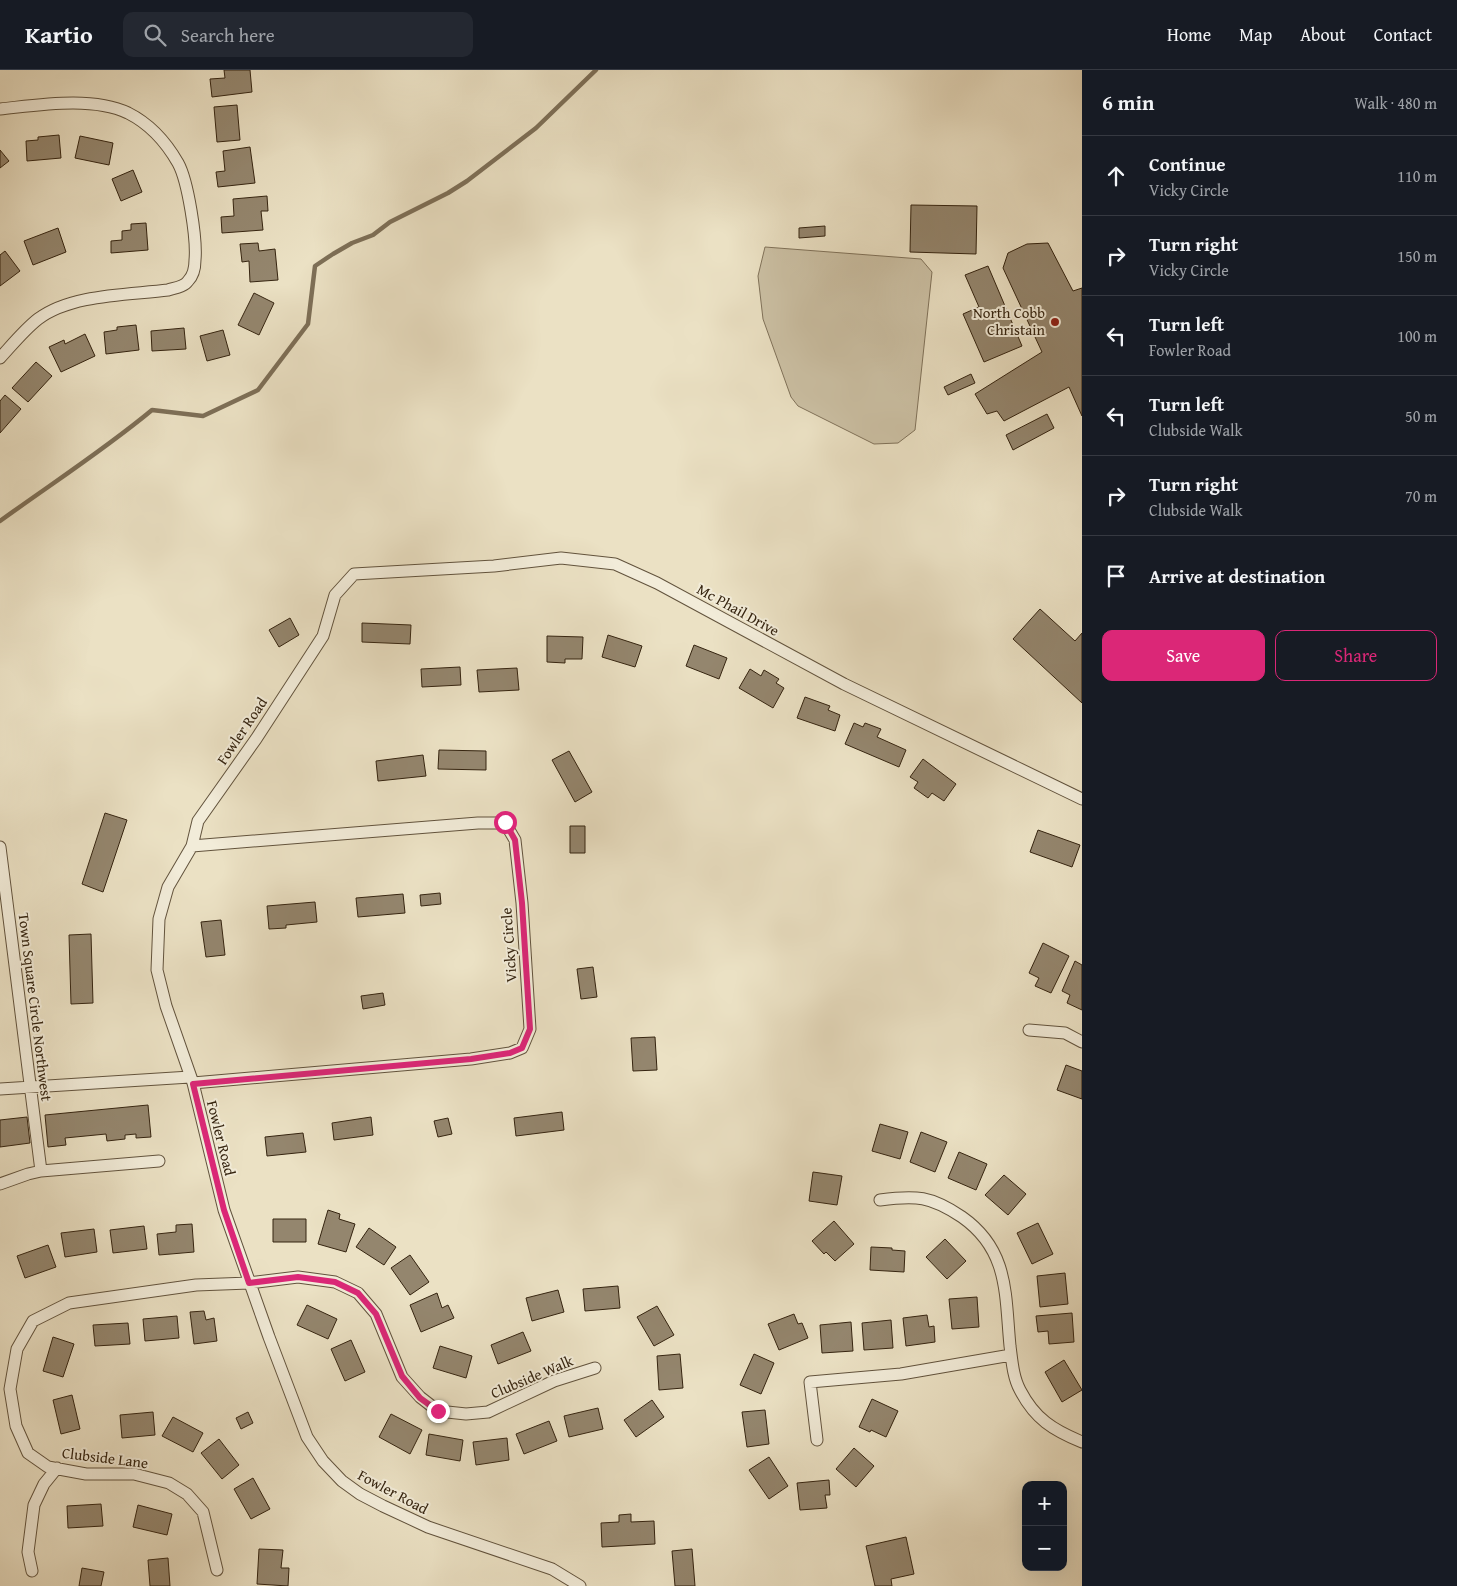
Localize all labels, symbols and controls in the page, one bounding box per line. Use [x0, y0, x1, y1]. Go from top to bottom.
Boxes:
search box [123, 12, 473, 57]
text: Kartio [25, 17, 93, 52]
icon: search [141, 21, 169, 49]
text: Search here [181, 21, 275, 49]
text: Home [1167, 21, 1211, 48]
text: Map [1239, 21, 1272, 48]
text: About [1300, 21, 1346, 48]
text: Contact [1374, 21, 1432, 48]
text: 6 min [1102, 87, 1154, 118]
text: Walk · 480 m [1354, 91, 1437, 115]
text: Continue [1149, 150, 1226, 178]
icon: ahead [1102, 162, 1130, 190]
text: 110 m [1397, 164, 1437, 188]
text: Vicky Circle [1149, 178, 1229, 202]
text: Turn right [1149, 230, 1238, 258]
icon: right [1102, 242, 1130, 270]
text: 150 m [1397, 244, 1437, 268]
text: Vicky Circle [1149, 258, 1229, 282]
place label: North Cobb Christain [973, 302, 1046, 340]
text: Turn left [1149, 310, 1224, 338]
marker: North Cobb Christain [1049, 316, 1061, 328]
icon: left [1102, 322, 1130, 350]
text: 100 m [1397, 324, 1437, 348]
text: Fowler Road [1149, 338, 1231, 362]
text: Turn left [1149, 390, 1224, 418]
icon: left [1102, 402, 1130, 430]
text: 50 m [1405, 404, 1437, 428]
text: Clubside Walk [1149, 418, 1243, 442]
text: Turn right [1149, 470, 1238, 498]
icon: right [1102, 482, 1130, 510]
text: 70 m [1405, 484, 1437, 508]
text: Clubside Walk [1149, 498, 1243, 522]
icon: arrive [1102, 562, 1130, 590]
text: Arrive at destination [1149, 562, 1325, 590]
street label: Mc Phail Drive [693, 578, 783, 641]
button: Save [1102, 630, 1265, 681]
button: Share [1275, 630, 1437, 681]
street label: Fowler Road [211, 693, 272, 768]
route start [494, 811, 517, 834]
street label: Vicky Circle [495, 907, 522, 983]
street label: Town Square Circle Northwest [14, 912, 58, 1103]
street label: Fowler Road [202, 1098, 241, 1178]
street label: Clubside Walk [487, 1350, 577, 1403]
route end [427, 1400, 450, 1423]
street label: Clubside Lane [61, 1442, 149, 1473]
street label: Fowler Road [354, 1464, 432, 1519]
map controls [1022, 1481, 1067, 1571]
button: + [1022, 1481, 1067, 1526]
button: − [1022, 1526, 1067, 1571]

